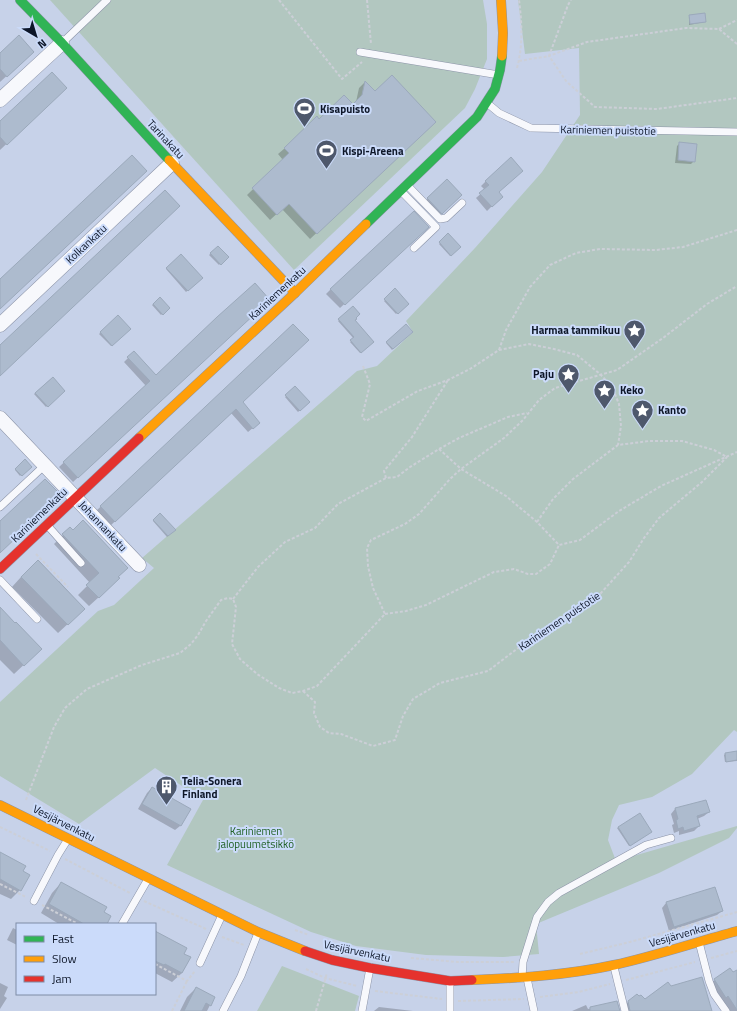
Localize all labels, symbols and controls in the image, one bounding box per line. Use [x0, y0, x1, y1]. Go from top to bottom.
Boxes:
north arrow [16, 16, 56, 56]
text: N [34, 35, 50, 53]
sports icon: Kisapuisto [292, 96, 318, 129]
place label: Kisapuisto [320, 101, 370, 117]
street label: Tarinakatu [144, 116, 188, 162]
street label: Kariniemen puistotie [560, 121, 656, 139]
sports icon: Kispi-Areena [314, 138, 340, 171]
place label: Kispi-Areena [342, 143, 404, 159]
street label: Kolkankatu [62, 220, 110, 267]
street label: Kariniemenkatu [245, 262, 309, 324]
place icon: Harmaa tammikuu [622, 317, 648, 350]
place label: Harmaa tammikuu [531, 322, 620, 338]
place icon: Paju [556, 361, 582, 394]
place label: Paju [533, 366, 554, 382]
place icon: Keko [592, 377, 618, 410]
place label: Keko [620, 382, 644, 398]
place icon: Kanto [629, 397, 655, 430]
place label: Kanto [658, 402, 686, 418]
street label: Kariniemenkatu [7, 484, 71, 546]
street label: Johannankatu [75, 497, 131, 555]
street label: Kariniemen puistotie [515, 587, 603, 654]
place label: Telia-Sonera Finland [182, 773, 242, 802]
building icon: Telia-Sonera Finland [153, 774, 179, 807]
street label: Vesijärvenkatu [30, 800, 98, 846]
park label: Kariniemen jalopuumetsikkö [217, 823, 294, 852]
street label: Vesijärvenkatu [647, 917, 717, 951]
legend [16, 923, 156, 995]
text: Fast [52, 929, 75, 948]
street label: Vesijärvenkatu [322, 936, 392, 966]
text: Slow [52, 949, 77, 968]
text: Jam [52, 969, 72, 988]

